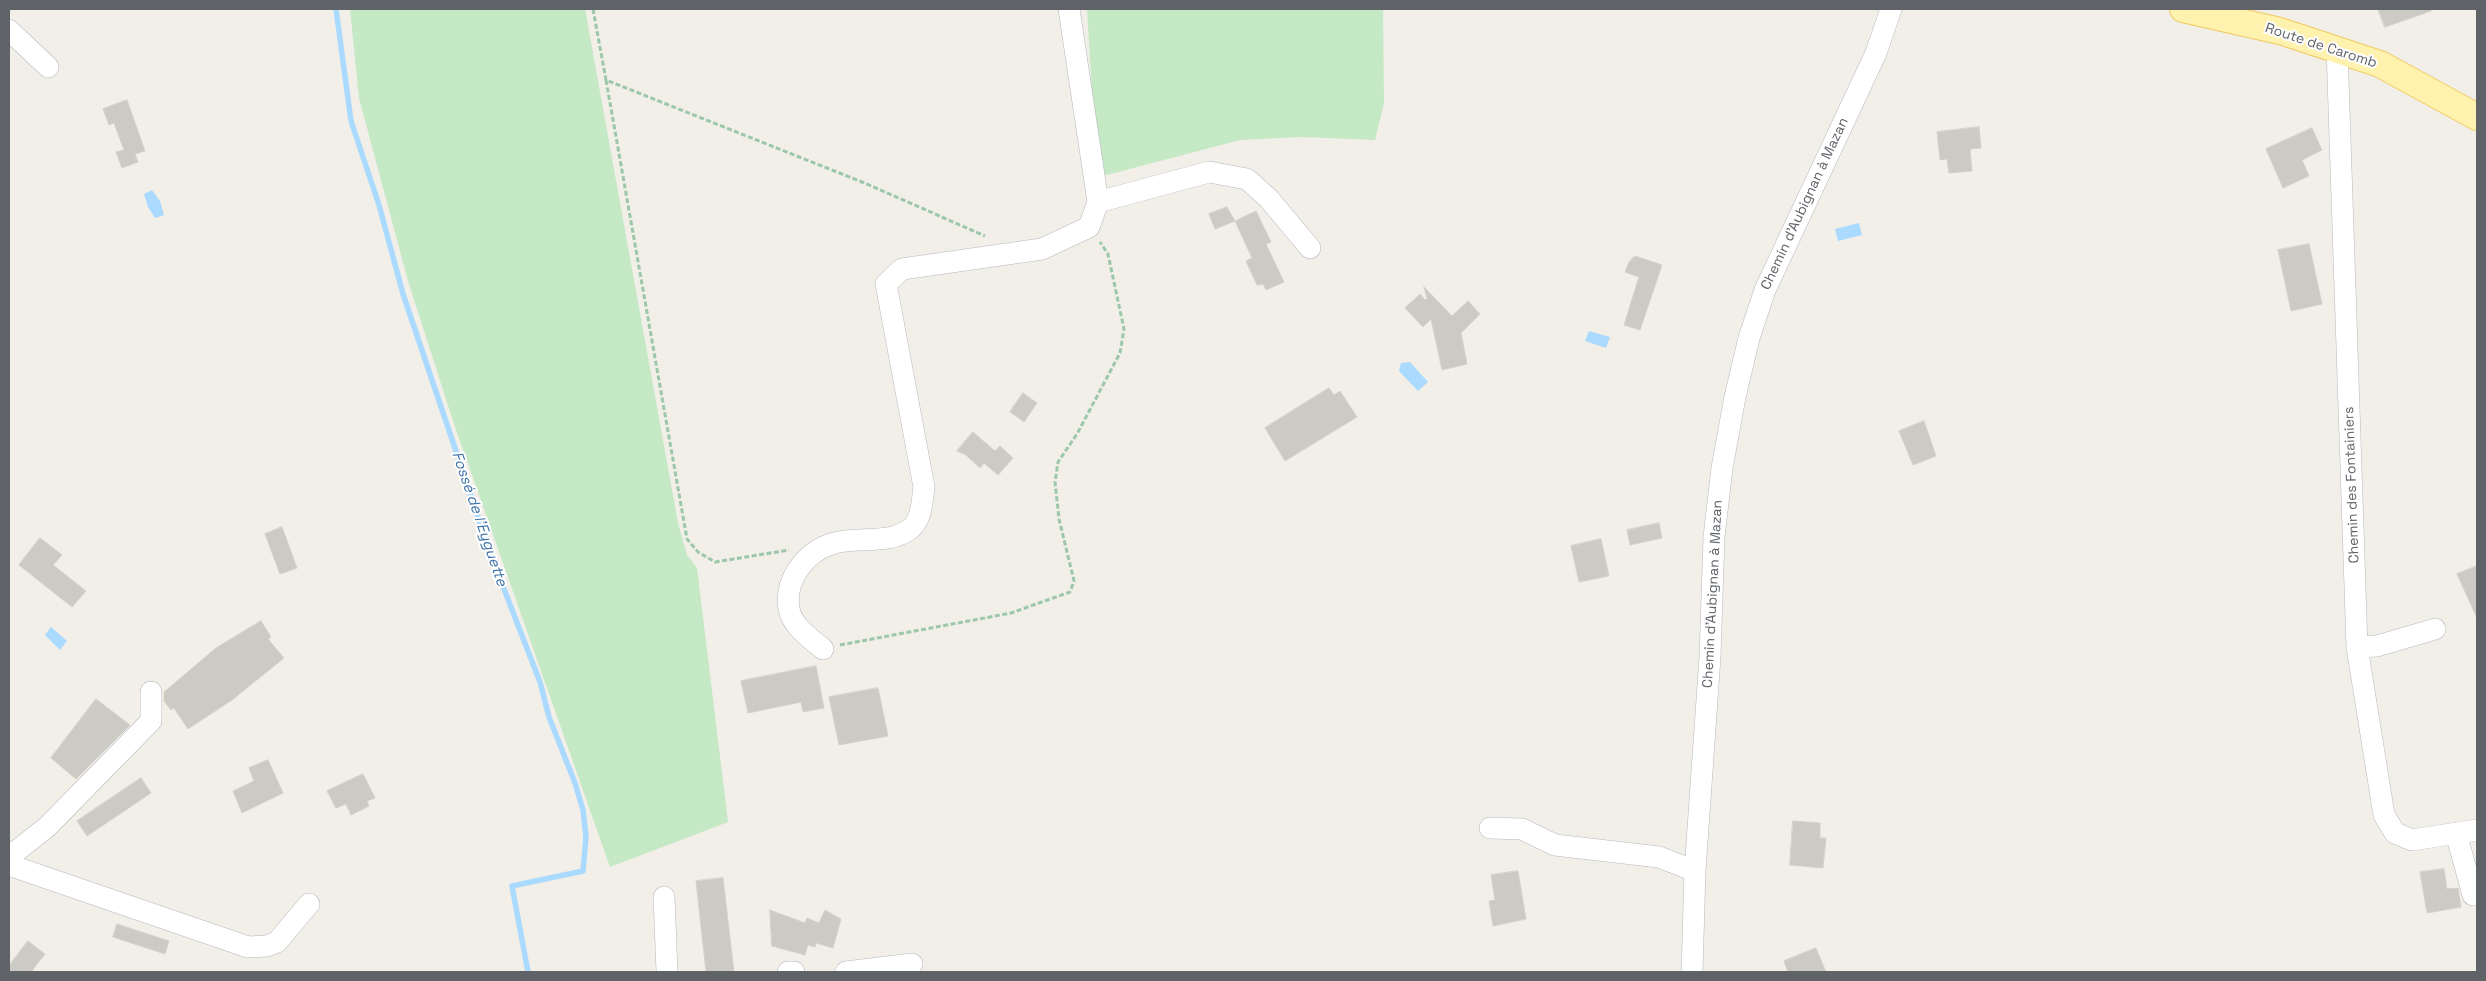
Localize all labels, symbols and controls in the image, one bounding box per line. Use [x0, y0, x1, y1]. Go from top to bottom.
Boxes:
street label: Route de Caromb [2263, 20, 2379, 72]
street label: Chemin d'Aubignan à Mazan [1758, 115, 1852, 293]
street label: Chemin des Fontainiers [2341, 406, 2363, 564]
water label: Fossé de l'Eyguette [447, 449, 511, 589]
street label: Chemin d'Aubignan à Mazan [1700, 500, 1726, 688]

